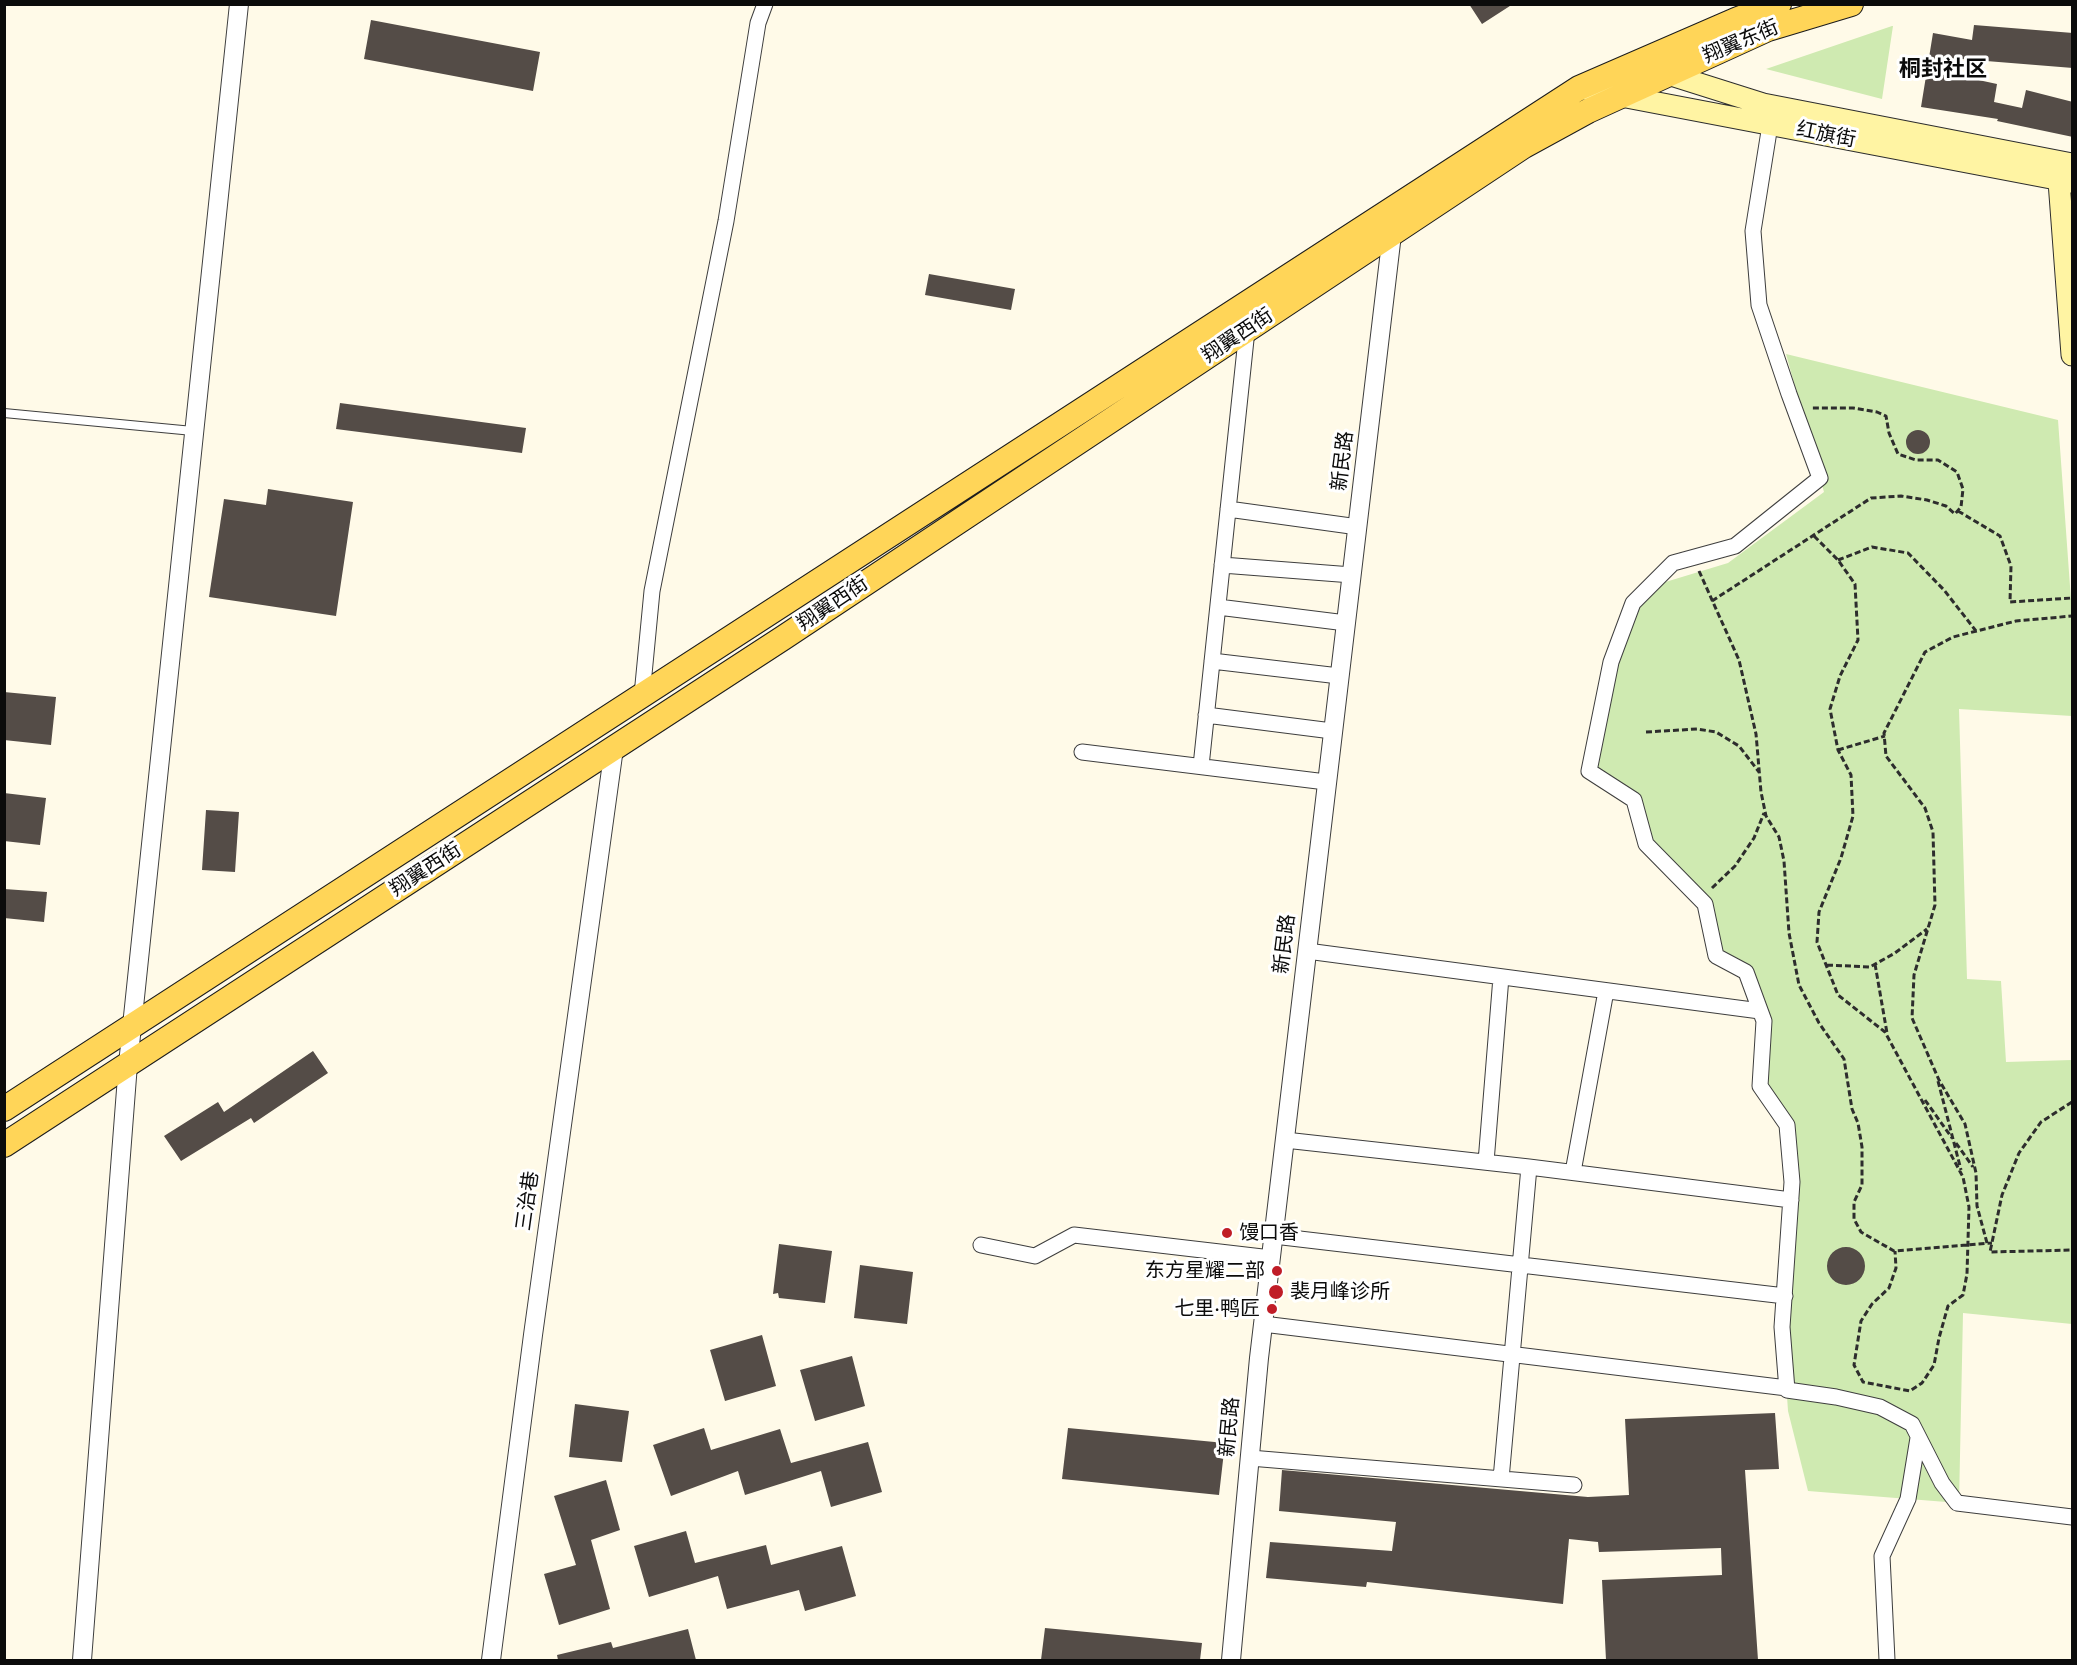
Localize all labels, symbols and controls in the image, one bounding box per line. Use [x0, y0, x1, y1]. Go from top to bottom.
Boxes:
street label: 翔翼东街 [1699, 15, 1783, 69]
district label: 桐封社区 [1899, 57, 1987, 83]
street label: 红旗街 [1794, 117, 1858, 153]
street label: 翔翼西街 [1198, 304, 1278, 368]
street label: 新民路 [1327, 430, 1359, 492]
street label: 翔翼西街 [793, 572, 873, 636]
street label: 翔翼西街 [386, 838, 466, 902]
street label: 新民路 [1269, 913, 1301, 975]
street label: 三治巷 [512, 1170, 544, 1232]
place label: 馒口香 [1239, 1221, 1299, 1245]
marker: 馒口香 [1220, 1226, 1234, 1240]
place label: 东方星耀二部 [1145, 1259, 1265, 1283]
marker: 东方星耀二部 [1270, 1264, 1284, 1278]
place label: 裴月峰诊所 [1290, 1280, 1390, 1304]
marker: 裴月峰诊所 [1267, 1283, 1285, 1301]
place label: 七里·鸭匠 [1174, 1297, 1260, 1321]
marker: 七里·鸭匠 [1265, 1302, 1279, 1316]
street label: 新民路 [1215, 1396, 1245, 1458]

